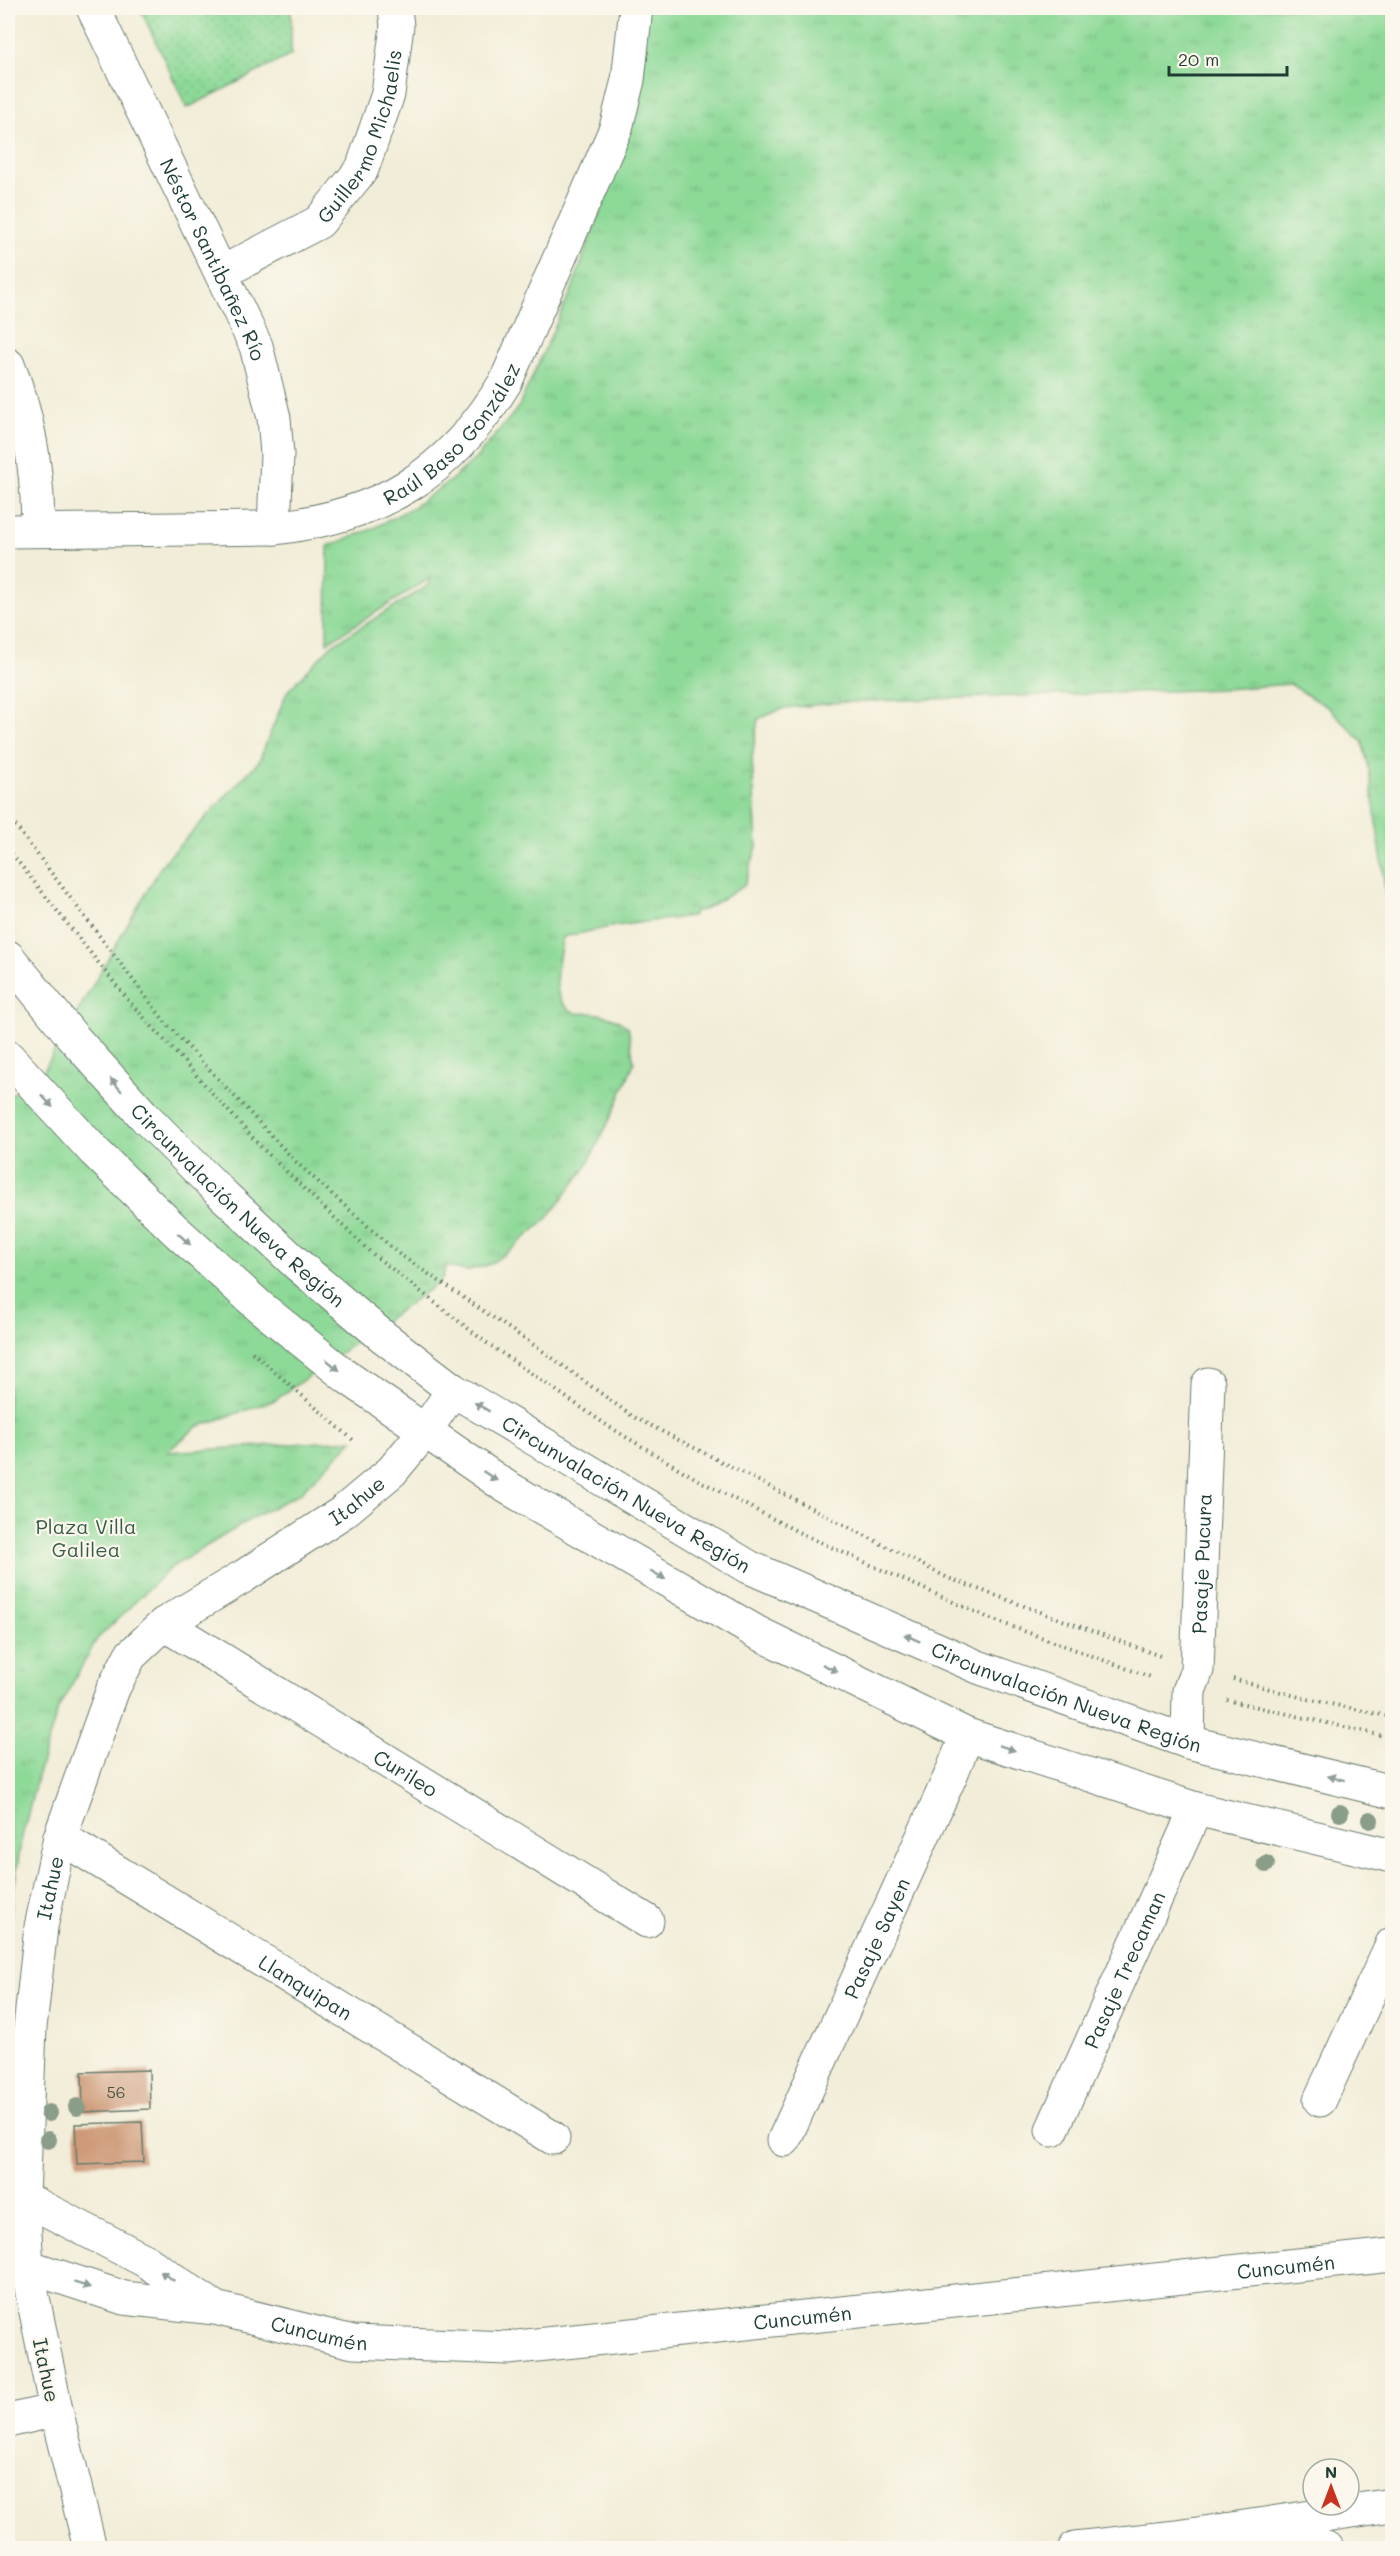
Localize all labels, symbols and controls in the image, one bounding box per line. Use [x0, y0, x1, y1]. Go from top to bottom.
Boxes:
scale bar [1169, 39, 1288, 77]
text: 20 m [1178, 47, 1219, 71]
street label: Guillermo Michaelis [311, 48, 407, 228]
street label: Néstor Santibañez Río [154, 154, 272, 363]
street label: Raúl Baso González [379, 359, 525, 510]
one-way arrow [109, 1077, 123, 1092]
one-way arrow [40, 1093, 54, 1108]
street label: Circunvalación Nueva Región [126, 1098, 351, 1312]
one-way arrow [176, 1232, 191, 1245]
one-way arrow [325, 1359, 341, 1372]
one-way arrow [474, 1402, 490, 1413]
street label: Circunvalación Nueva Región [497, 1409, 756, 1578]
street label: Itahue [324, 1470, 390, 1531]
one-way arrow [482, 1470, 498, 1482]
street label: Pasaje Pucura [1185, 1493, 1217, 1634]
park label: Plaza Villa Galilea [35, 1513, 137, 1562]
one-way arrow [650, 1570, 667, 1580]
one-way arrow [903, 1633, 921, 1642]
street label: Circunvalación Nueva Región [928, 1635, 1204, 1758]
one-way arrow [821, 1663, 838, 1672]
street label: Curileo [369, 1743, 443, 1802]
one-way arrow [998, 1744, 1016, 1753]
one-way arrow [1327, 1772, 1345, 1782]
street label: Itahue [30, 1853, 69, 1922]
street label: Pasaje Sayen [837, 1874, 915, 2003]
street label: Pasaje Trecaman [1077, 1887, 1171, 2052]
street label: Llanquipan [254, 1949, 357, 2026]
house number: 56 [107, 2081, 126, 2102]
street label: Cuncumén [1236, 2248, 1336, 2284]
one-way arrow [158, 2270, 175, 2281]
one-way arrow [73, 2281, 91, 2290]
street label: Cuncumén [752, 2299, 853, 2335]
street label: Cuncumén [268, 2309, 368, 2356]
street label: Itahue [28, 2336, 66, 2404]
north arrow [1301, 2457, 1361, 2517]
text: N [1325, 2461, 1337, 2482]

